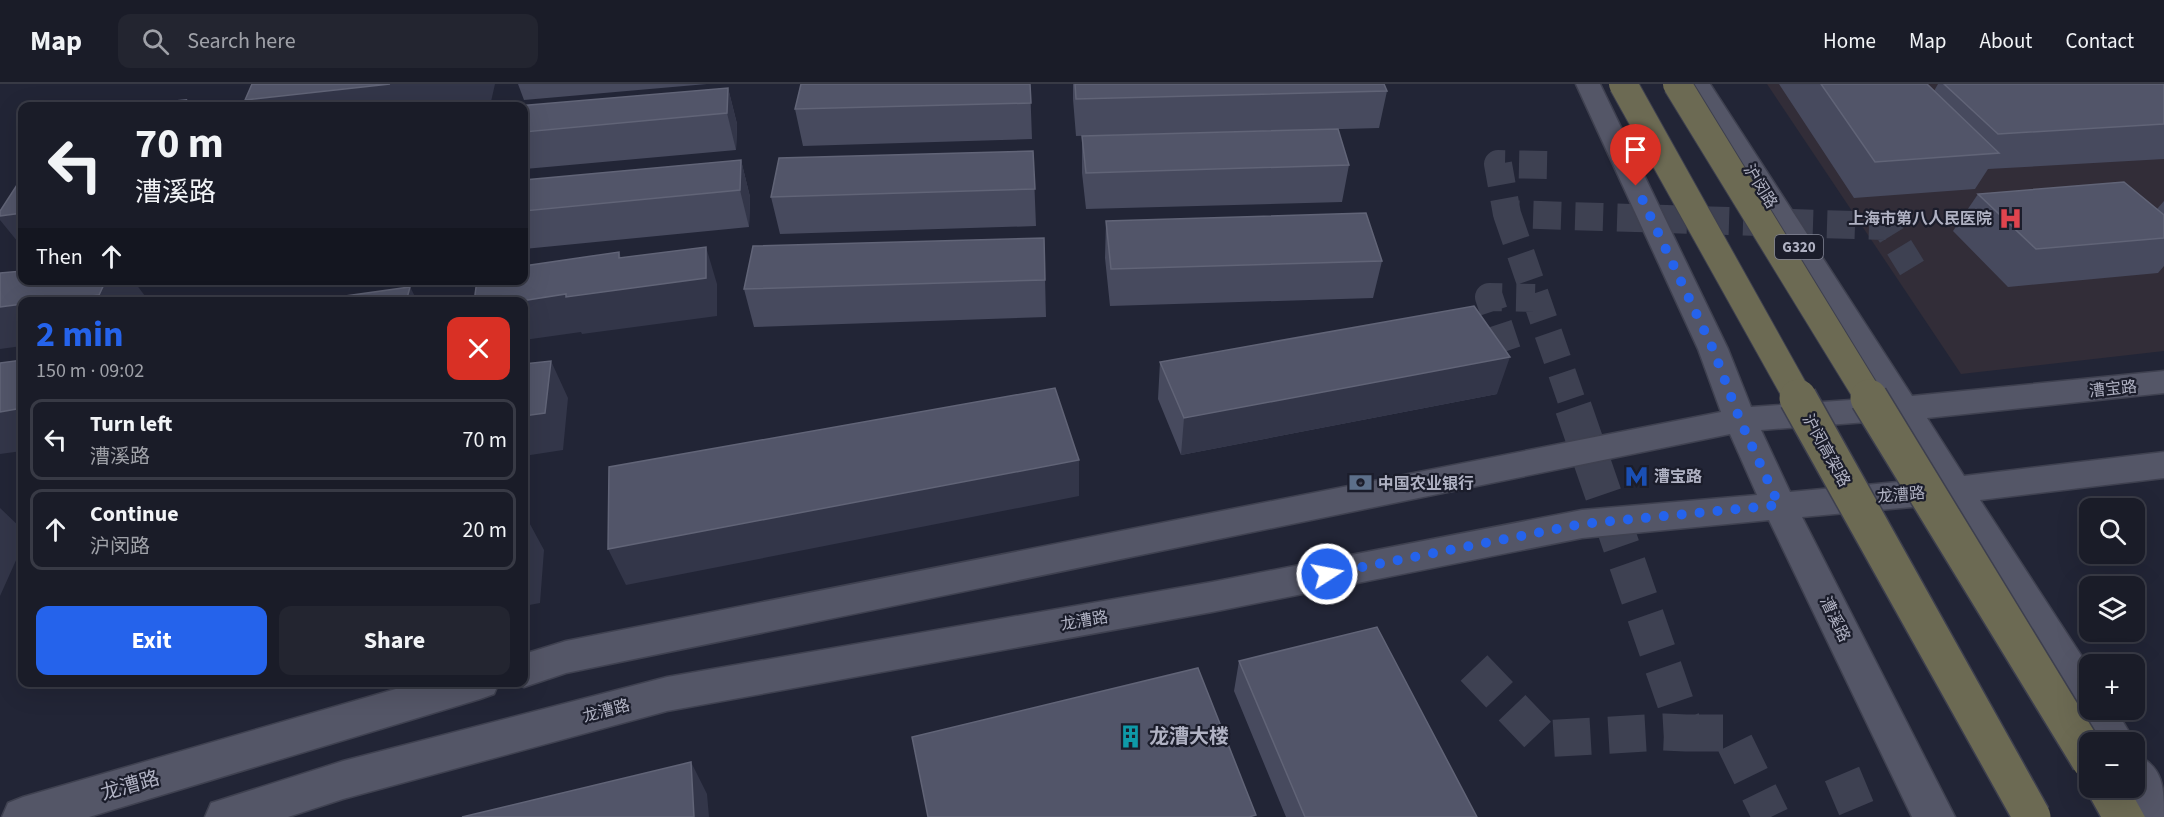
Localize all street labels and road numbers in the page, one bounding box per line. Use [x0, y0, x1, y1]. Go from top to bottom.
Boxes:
street label: 沪闵路 [1738, 160, 1782, 213]
road number: G320 [1775, 235, 1823, 259]
street label: 漕宝路 [2088, 376, 2138, 402]
street label: 沪闵高架路 [1797, 410, 1855, 491]
street label: 龙漕路 [1876, 482, 1926, 508]
street label: 漕溪路 [1815, 593, 1856, 646]
street label: 龙漕路 [1059, 606, 1110, 636]
street label: 龙漕路 [580, 694, 632, 728]
street label: 龙漕路 [98, 764, 163, 808]

